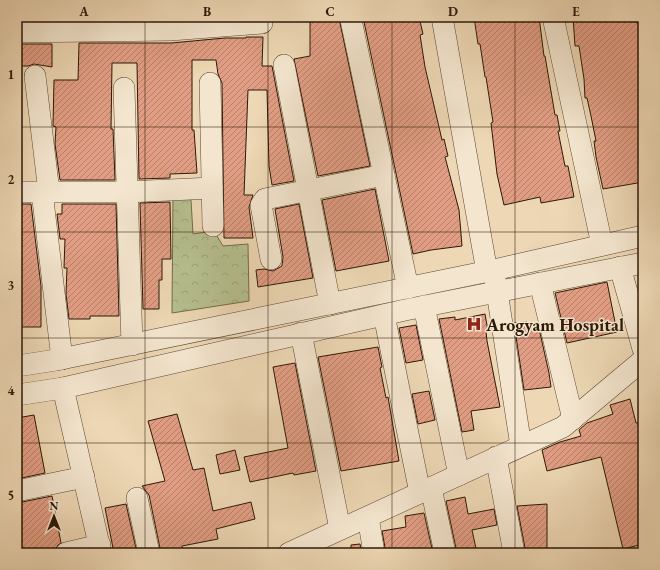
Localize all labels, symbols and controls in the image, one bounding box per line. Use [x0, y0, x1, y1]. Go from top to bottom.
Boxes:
text: A [78, 3, 89, 20]
text: B [203, 3, 211, 20]
text: C [325, 3, 335, 20]
text: D [448, 3, 458, 20]
text: E [572, 3, 580, 20]
text: 1 [8, 66, 15, 83]
text: 2 [8, 171, 15, 188]
text: 3 [8, 277, 15, 294]
place label: Arogyam Hospital [485, 313, 624, 336]
hospital icon: Arogyam Hospital [465, 315, 483, 333]
text: 4 [8, 382, 15, 399]
text: 5 [8, 487, 14, 504]
north arrow [34, 496, 74, 536]
text: N [50, 499, 59, 513]

